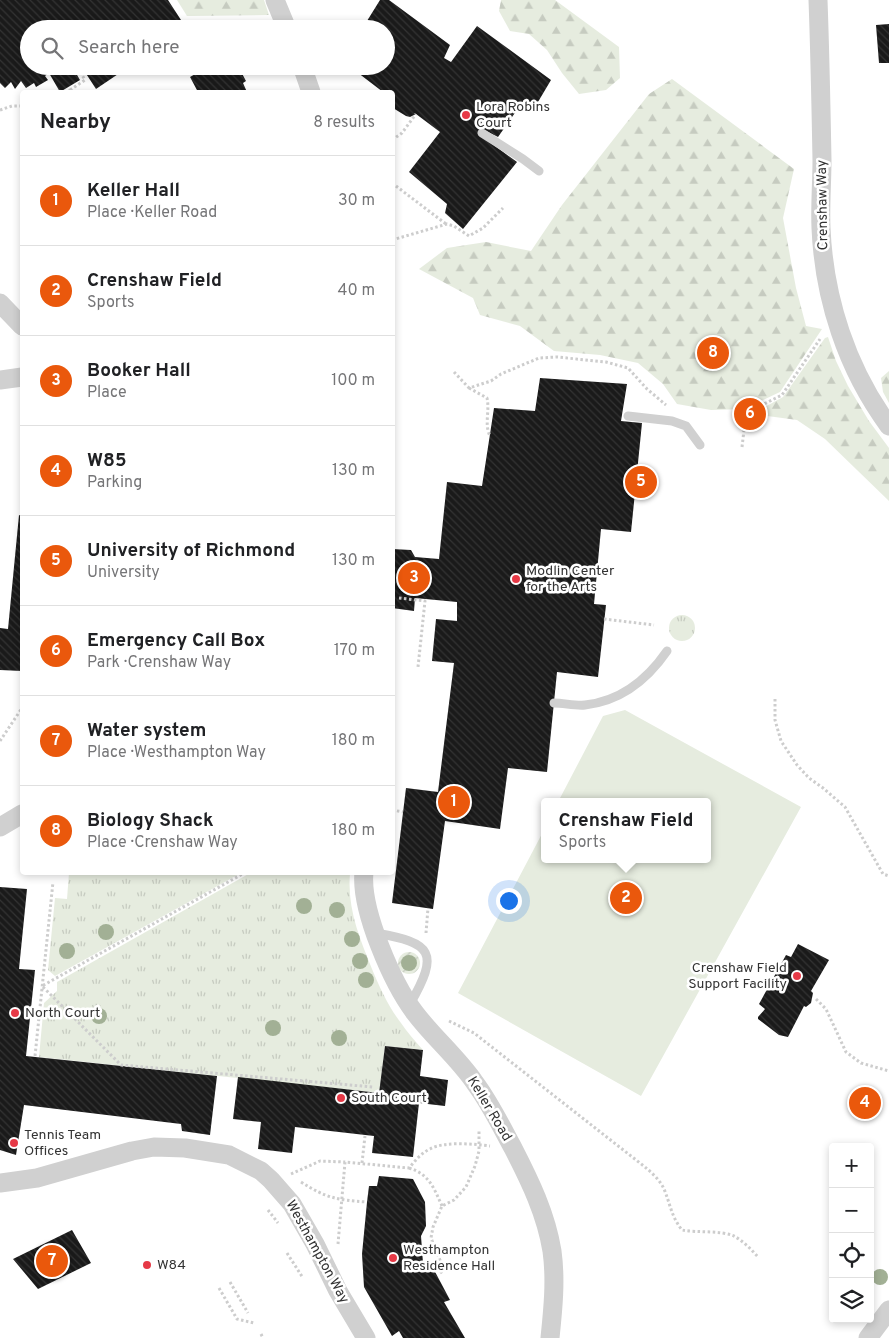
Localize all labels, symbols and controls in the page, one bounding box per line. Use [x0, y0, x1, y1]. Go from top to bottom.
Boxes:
search box [20, 20, 395, 75]
icon: search [38, 34, 66, 62]
text: Search here [78, 36, 180, 60]
place label: Lora Robins Court [476, 99, 550, 132]
text: Nearby [40, 109, 111, 136]
marker: Lora Robins Court [460, 109, 472, 121]
text: 8 results [313, 113, 375, 133]
street label: Crenshaw Way [814, 160, 832, 250]
text: Keller Hall [87, 179, 180, 203]
text: 1 [53, 191, 59, 211]
text: 30 m [338, 191, 375, 211]
text: Place · Keller Road [87, 203, 217, 223]
text: Crenshaw Field [87, 269, 222, 293]
text: 2 [51, 281, 61, 301]
text: 40 m [337, 281, 375, 301]
text: Sports [87, 293, 135, 313]
pin: 8 [697, 334, 729, 372]
text: Booker Hall [87, 359, 191, 383]
text: 3 [51, 371, 61, 391]
text: 100 m [331, 371, 375, 391]
text: Place [87, 383, 127, 403]
pin: 6 [734, 395, 766, 433]
text: W85 [87, 449, 127, 473]
text: 4 [51, 461, 61, 481]
text: 130 m [332, 461, 375, 481]
pin: 5 [625, 463, 657, 501]
text: Parking [87, 473, 142, 493]
text: University of Richmond [87, 539, 295, 563]
text: 5 [51, 551, 61, 571]
text: 130 m [332, 551, 375, 571]
pin: 3 [398, 559, 430, 597]
text: University [87, 563, 160, 583]
place label: Modlin Center for the Arts [526, 563, 615, 596]
marker: Modlin Center for the Arts [510, 573, 522, 585]
text: Emergency Call Box [87, 629, 265, 653]
text: 6 [51, 641, 61, 661]
text: 170 m [334, 641, 375, 661]
text: Park · Crenshaw Way [87, 653, 231, 673]
text: Water system [87, 719, 206, 743]
text: 7 [52, 731, 60, 751]
text: 180 m [332, 731, 375, 751]
text: Place · Westhampton Way [87, 743, 266, 763]
pin: 1 [438, 783, 470, 821]
popup [541, 798, 711, 863]
text: Biology Shack [87, 809, 214, 833]
text: Crenshaw Field [559, 809, 693, 833]
text: 8 [51, 821, 61, 841]
text: 180 m [332, 821, 375, 841]
text: Place · Crenshaw Way [87, 833, 238, 853]
text: Sports [559, 833, 606, 853]
pin: 2 [610, 879, 642, 917]
your location [496, 888, 522, 914]
place label: Crenshaw Field Support Facility [688, 960, 787, 993]
marker: Crenshaw Field Support Facility [791, 970, 803, 982]
place label: North Court [25, 1005, 100, 1022]
marker: North Court [9, 1007, 21, 1019]
street label: Keller Road [463, 1074, 515, 1144]
pin: 4 [849, 1084, 881, 1122]
place label: South Court [351, 1090, 427, 1107]
marker: South Court [335, 1092, 347, 1104]
place label: Tennis Team Offices [24, 1127, 101, 1160]
marker: Tennis Team Offices [8, 1137, 20, 1149]
map controls [829, 1143, 874, 1323]
button: + [829, 1143, 874, 1188]
button: − [829, 1188, 874, 1233]
street label: Westhampton Way [282, 1197, 352, 1307]
button: locate [829, 1233, 874, 1278]
pin: 7 [36, 1242, 68, 1280]
place label: Westhampton Residence Hall [403, 1242, 495, 1275]
marker: Westhampton Residence Hall [387, 1252, 399, 1264]
place label: W84 [157, 1257, 186, 1274]
marker: W84 [141, 1259, 153, 1271]
button: layers [829, 1278, 874, 1323]

